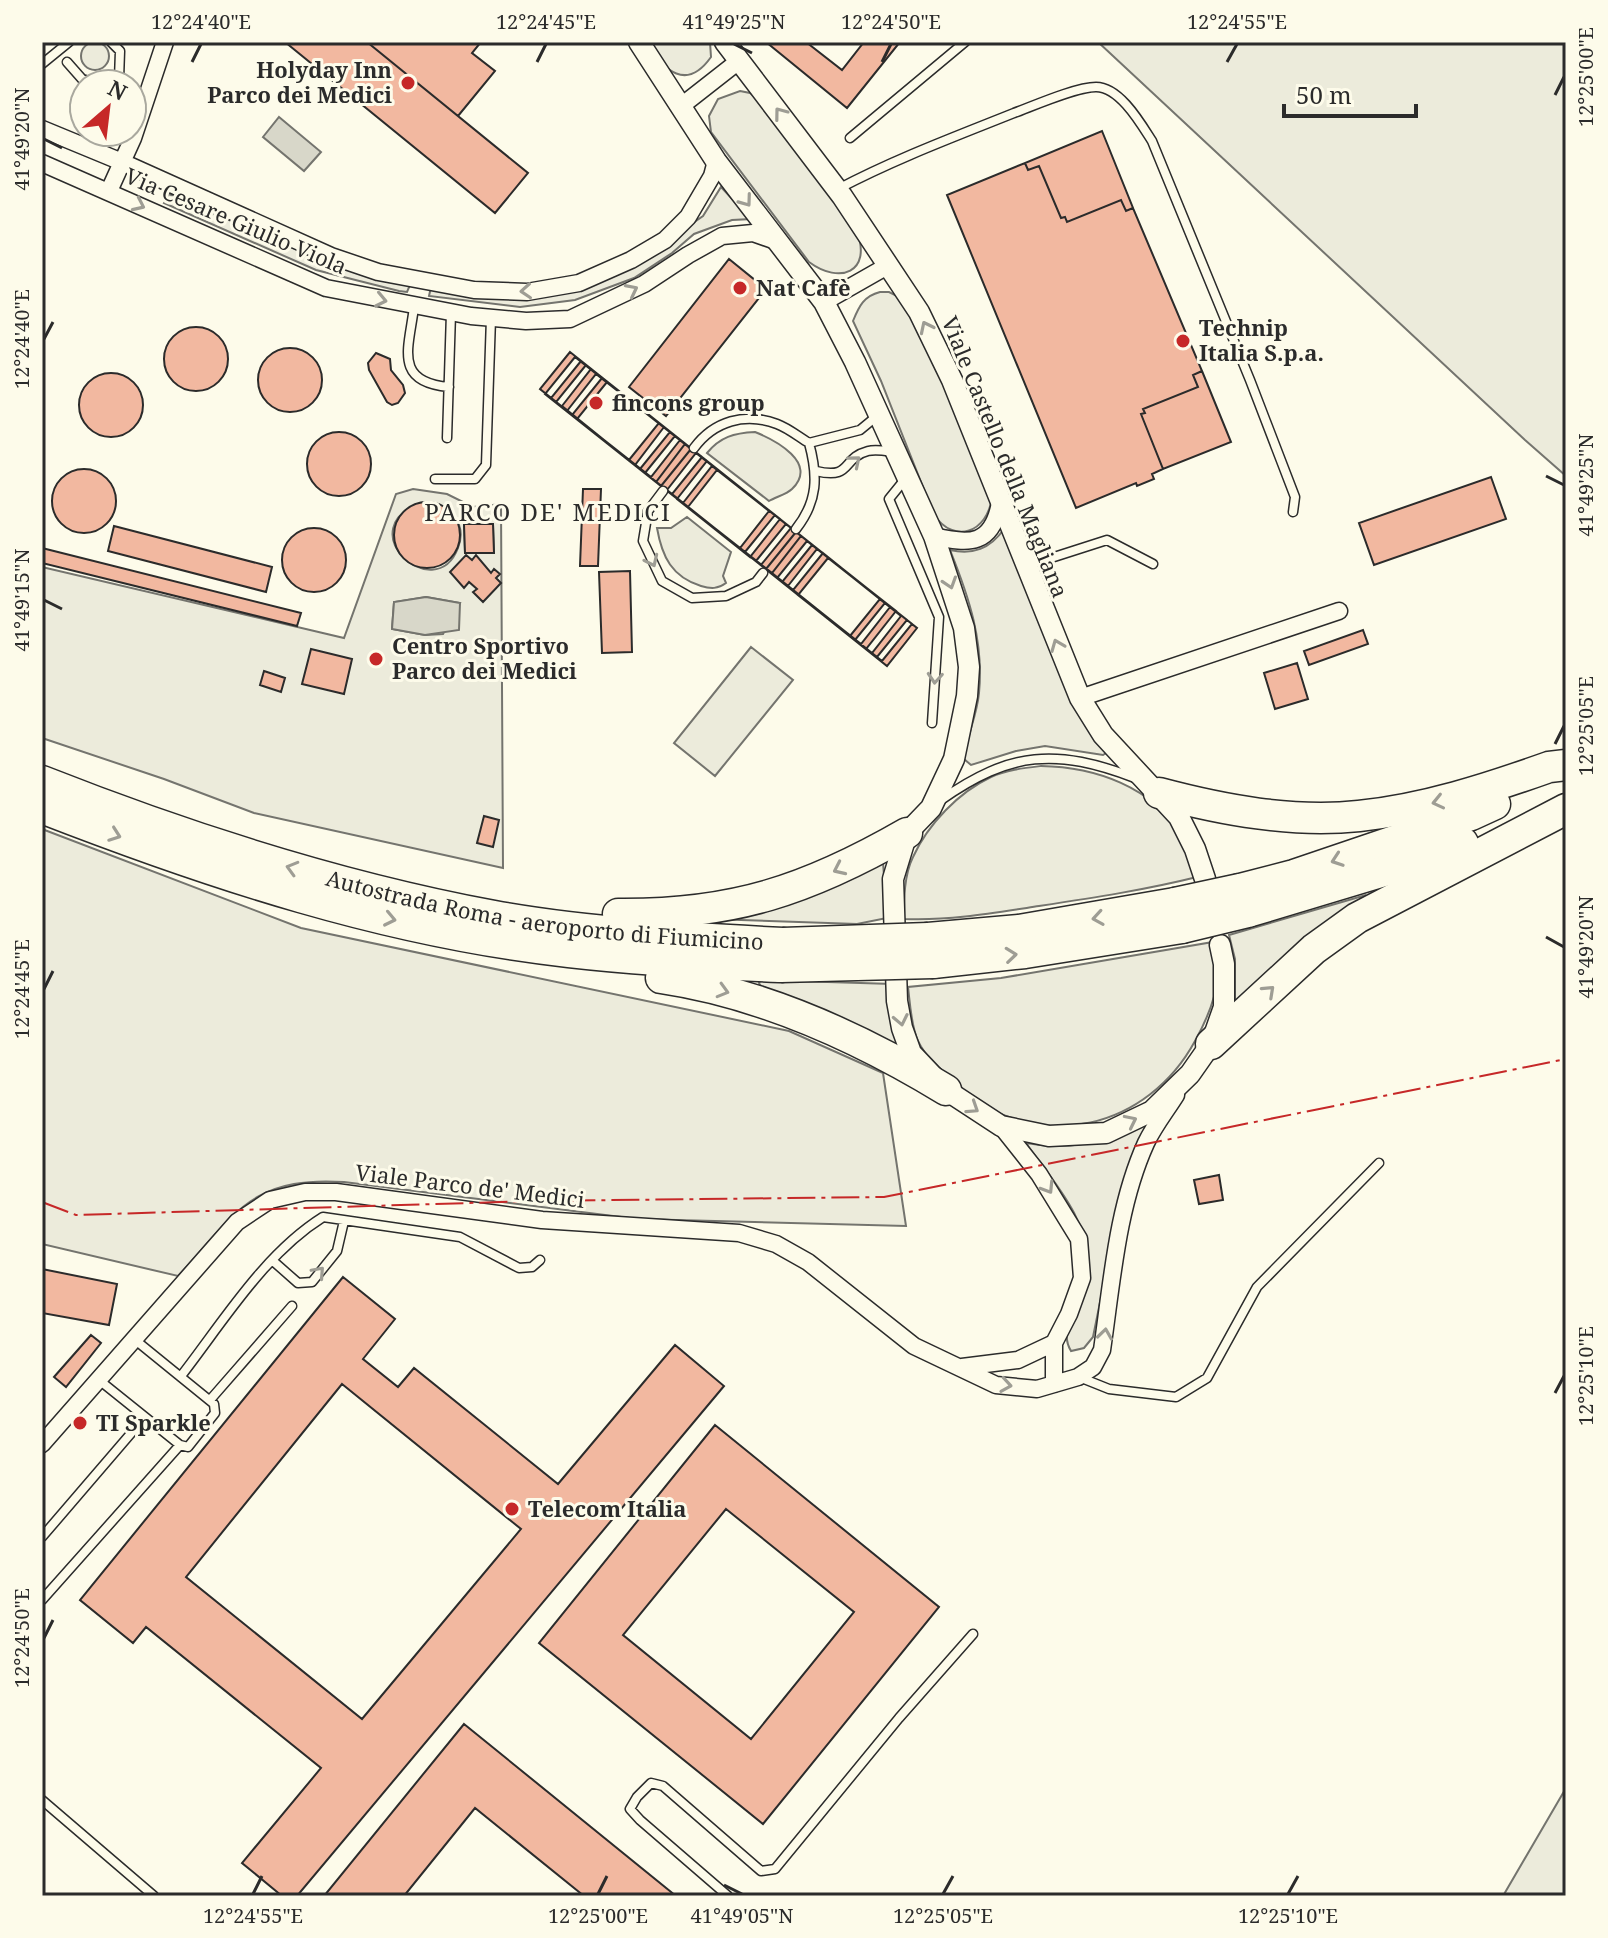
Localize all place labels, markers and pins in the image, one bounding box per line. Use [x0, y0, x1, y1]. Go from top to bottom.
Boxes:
place label: Holyday Inn Parco dei Medici [207, 54, 392, 109]
marker: Holyday Inn Parco dei Medici [399, 74, 417, 92]
place label: Nat Cafè [756, 272, 851, 302]
marker: Nat Cafè [731, 279, 749, 297]
place label: Technip Italia S.p.a. [1199, 312, 1324, 367]
marker: Technip Italia S.p.a. [1174, 332, 1192, 350]
place label: fincons group [612, 387, 765, 417]
marker: fincons group [587, 394, 605, 412]
place label: Centro Sportivo Parco dei Medici [392, 630, 577, 685]
marker: Centro Sportivo Parco dei Medici [367, 650, 385, 668]
place label: TI Sparkle [96, 1407, 211, 1437]
marker: TI Sparkle [71, 1414, 89, 1432]
place label: Telecom Italia [528, 1493, 687, 1523]
marker: Telecom Italia [503, 1500, 521, 1518]

